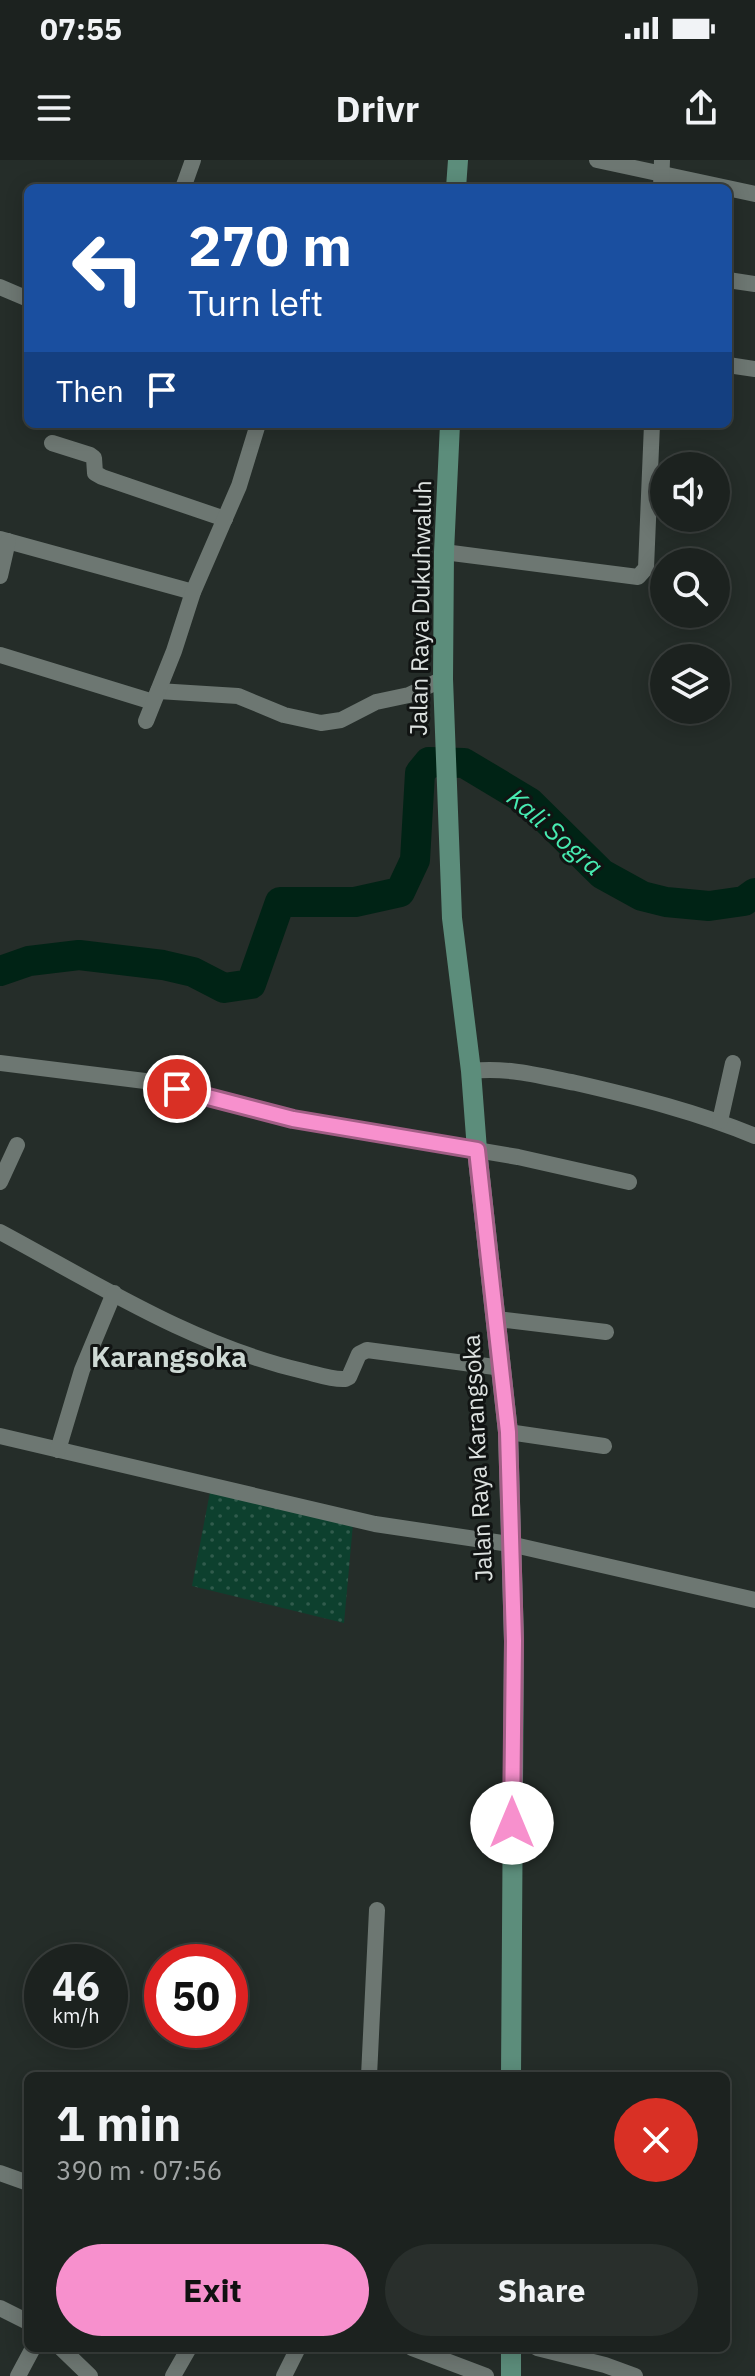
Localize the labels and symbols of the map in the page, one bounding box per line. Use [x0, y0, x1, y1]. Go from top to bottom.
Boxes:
street label: Jalan Raya Dukuhwaluh [402, 480, 438, 736]
water label: Kali Sogra [500, 780, 611, 882]
pin [143, 1055, 211, 1123]
street label: Jalan Raya Karangsoka [455, 1333, 499, 1583]
district label: Karangsoka [91, 1338, 247, 1375]
position arrow [470, 1781, 554, 1865]
speed limit sign: 50 [144, 1944, 248, 2048]

